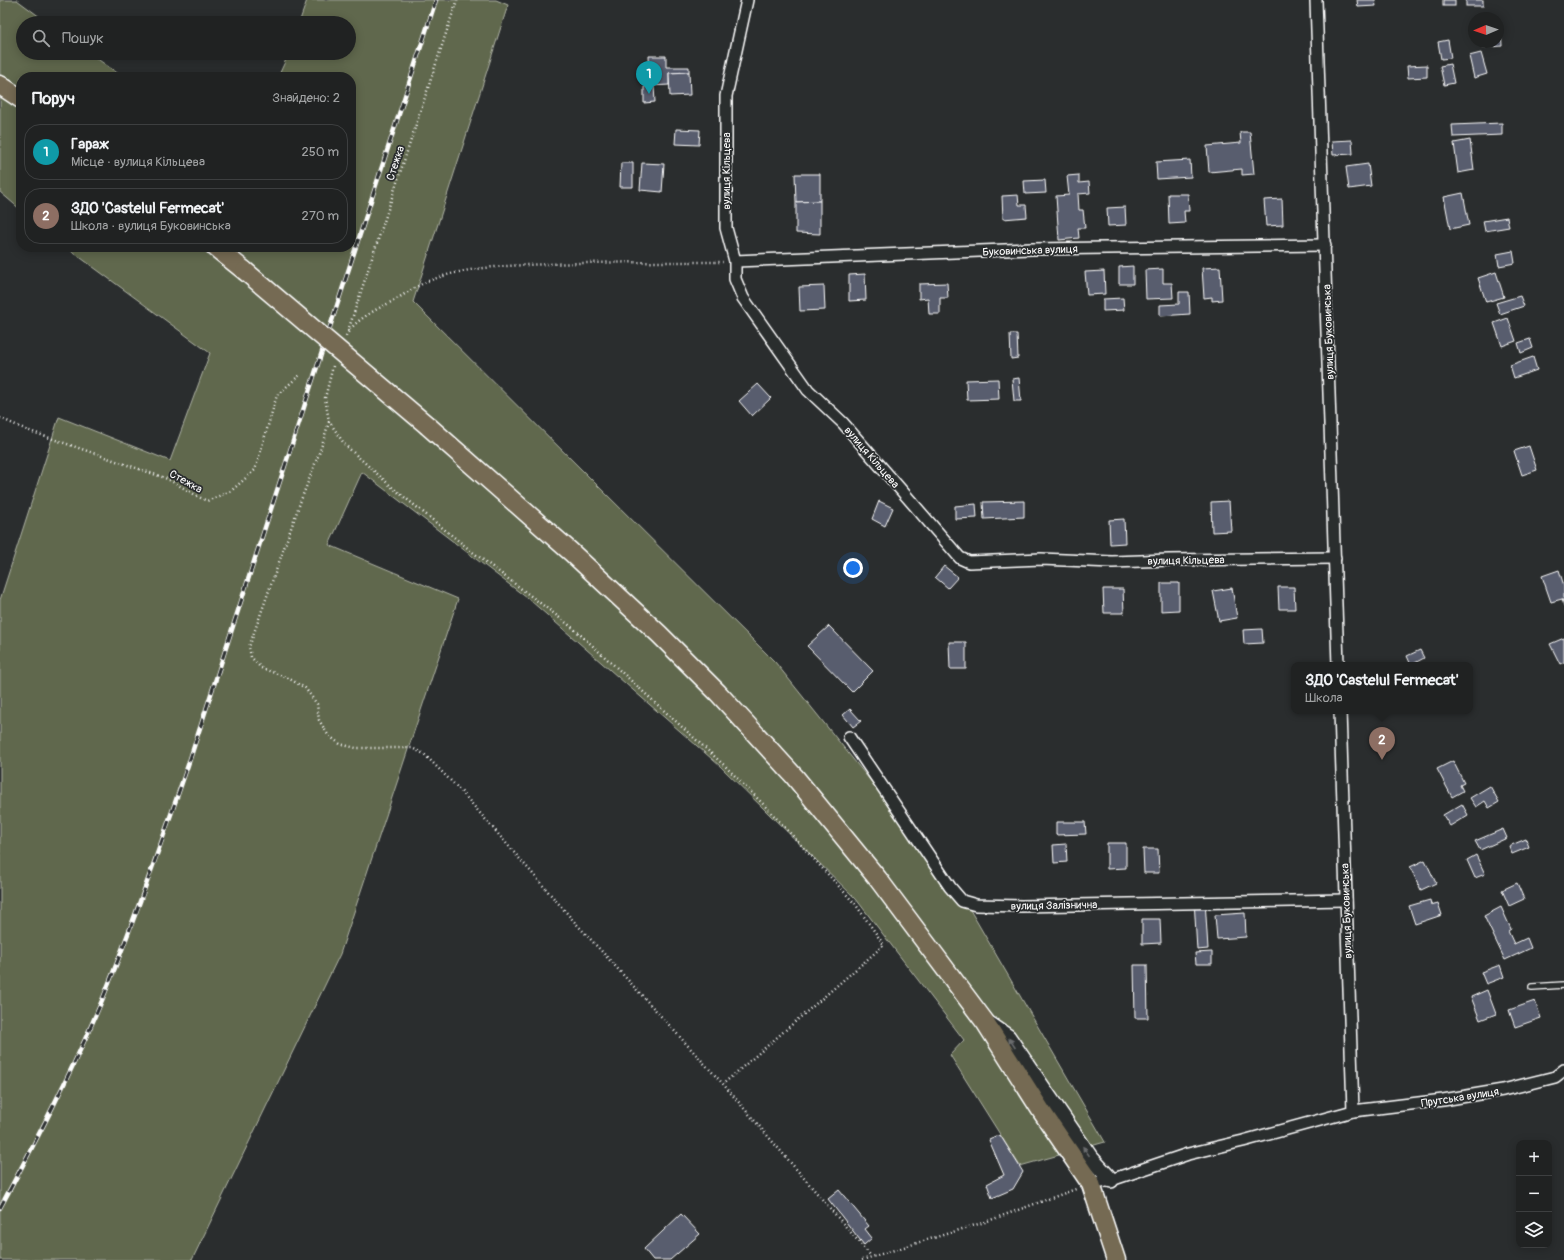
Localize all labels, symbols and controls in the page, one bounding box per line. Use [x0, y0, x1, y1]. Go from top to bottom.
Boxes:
north arrow [1468, 12, 1504, 48]
search box [16, 16, 356, 60]
icon: search [30, 27, 52, 49]
text: Пошук [62, 29, 104, 48]
pin: 1 [636, 61, 662, 94]
text: Поруч [32, 88, 75, 109]
text: Знайдено: 2 [272, 90, 340, 106]
street label: вулиця Кільцева [720, 132, 733, 210]
text: Гараж [71, 135, 109, 154]
text: 1 [43, 144, 49, 160]
text: 250 m [301, 144, 339, 160]
street label: Стежка [384, 144, 407, 182]
text: Місце · вулиця Кільцева [71, 154, 205, 170]
text: ЗДО 'Castelul Fermecat' [71, 199, 224, 218]
text: 2 [42, 208, 50, 224]
text: 270 m [302, 208, 339, 224]
text: Школа · вулиця Буковинська [71, 218, 231, 234]
street label: Буковинська вулиця [982, 242, 1078, 259]
street label: вулиця Буковинська [1320, 284, 1337, 380]
street label: вулиця Кільцева [841, 424, 902, 491]
street label: Стежка [167, 467, 204, 496]
street label: вулиця Кільцева [1147, 553, 1225, 568]
your location [843, 558, 863, 578]
popup [1291, 662, 1473, 714]
text: ЗДО 'Castelul Fermecat' [1305, 671, 1459, 690]
text: Школа [1305, 690, 1343, 706]
pin: 2 [1369, 727, 1395, 760]
street label: вулиця Буковинська [1338, 863, 1355, 959]
street label: вулиця Залізнична [1011, 898, 1097, 913]
one-way arrow [1008, 1038, 1016, 1049]
street label: Прутська вулиця [1420, 1085, 1500, 1110]
map controls [1516, 1140, 1552, 1248]
button: + [1516, 1140, 1552, 1176]
one-way arrow [1082, 1145, 1090, 1156]
button: − [1516, 1176, 1552, 1212]
button: layers [1516, 1212, 1552, 1248]

